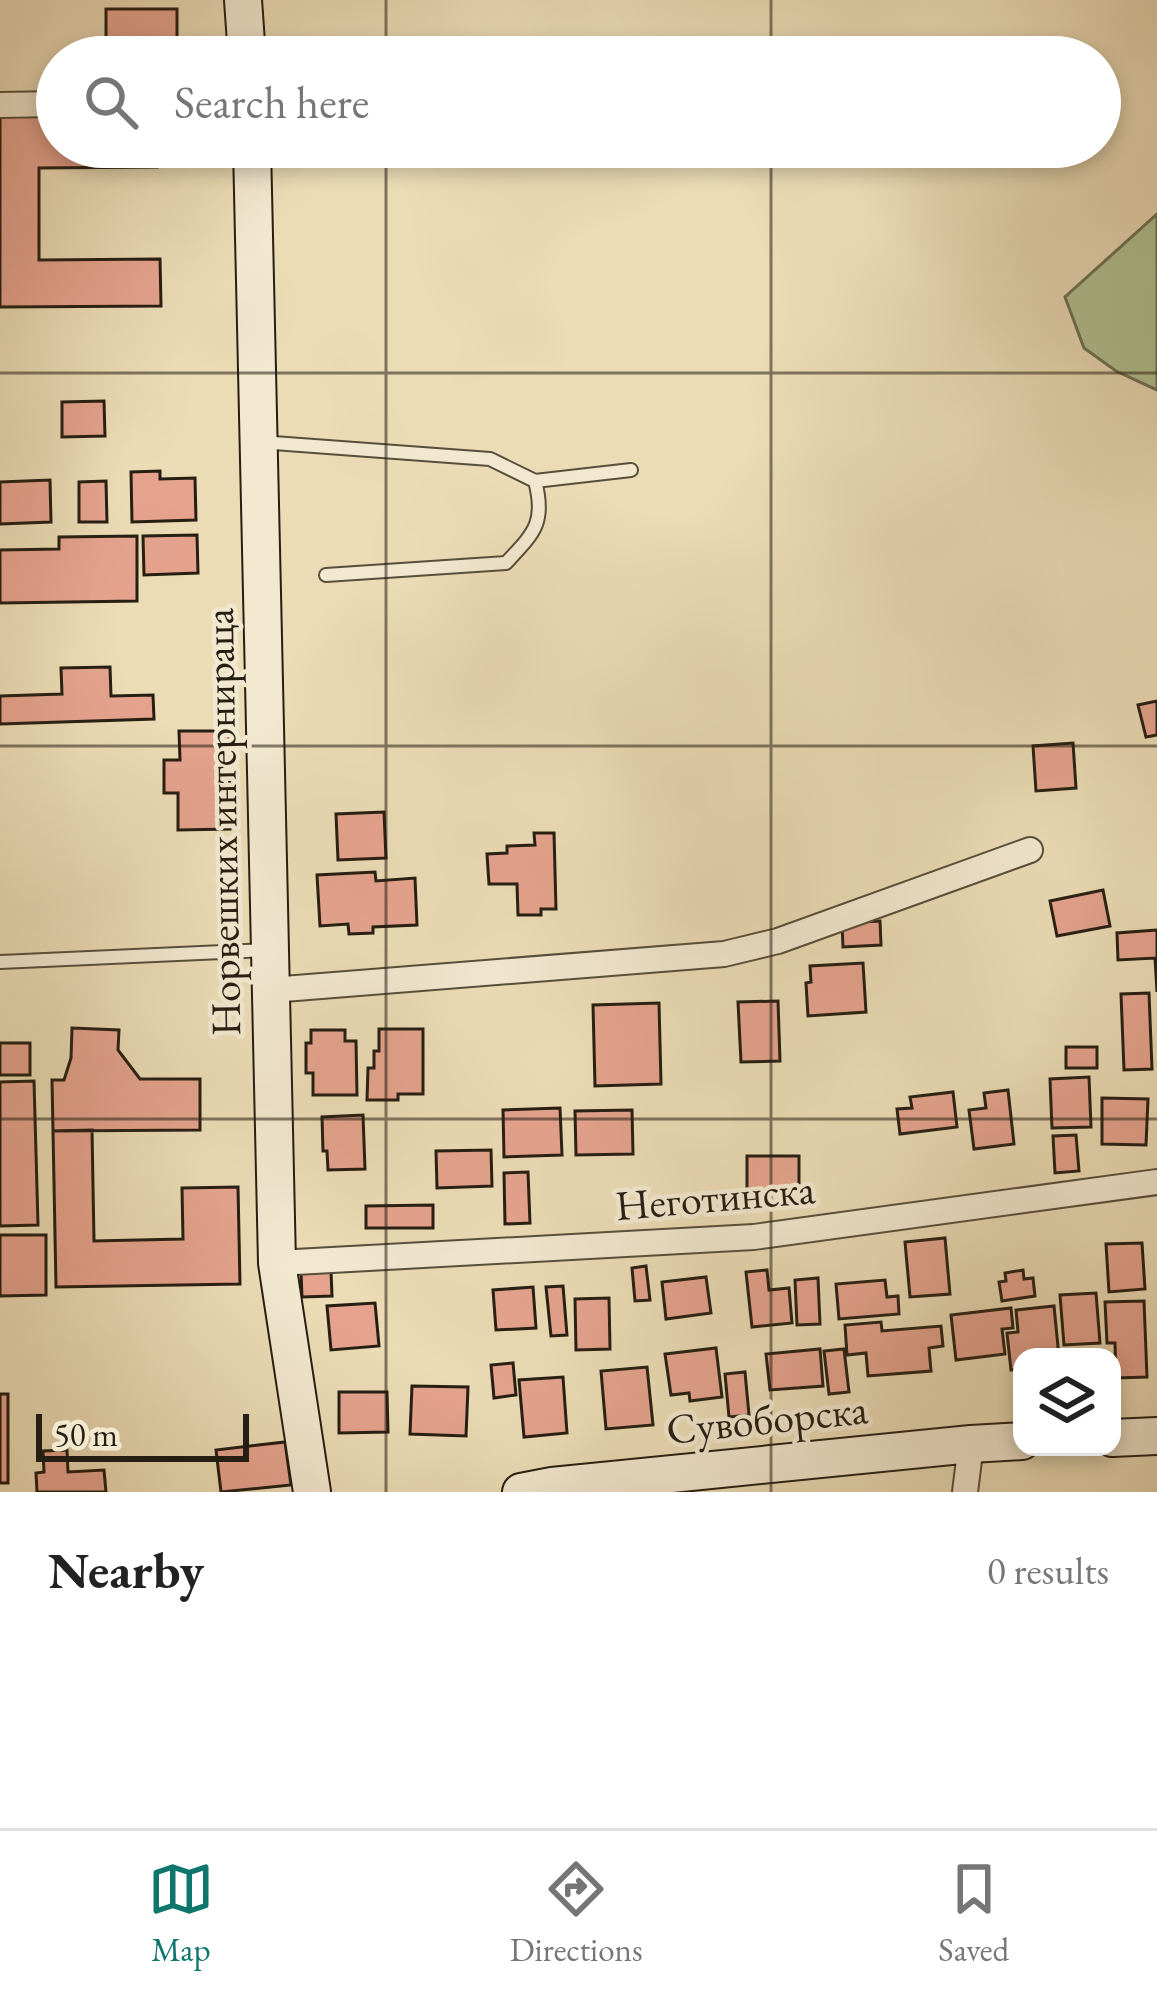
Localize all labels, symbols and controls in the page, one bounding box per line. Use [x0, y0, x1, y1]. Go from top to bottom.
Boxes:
search box [36, 36, 1121, 168]
icon: search [78, 69, 144, 135]
text: Search here [174, 73, 369, 131]
street label: Норвешких интернираца [191, 607, 253, 1037]
street label: Неготинска [613, 1161, 817, 1233]
map controls [1013, 1348, 1121, 1456]
button: layers [1013, 1348, 1121, 1456]
street label: Сувоборска [664, 1381, 871, 1457]
scale bar [36, 1408, 249, 1461]
text: 50 m [54, 1413, 118, 1456]
text: Nearby [48, 1537, 204, 1603]
text: 0 results [987, 1545, 1109, 1596]
tab: Map [148, 1856, 214, 1971]
tab: Directions [510, 1856, 643, 1971]
tab: Saved [938, 1856, 1009, 1971]

